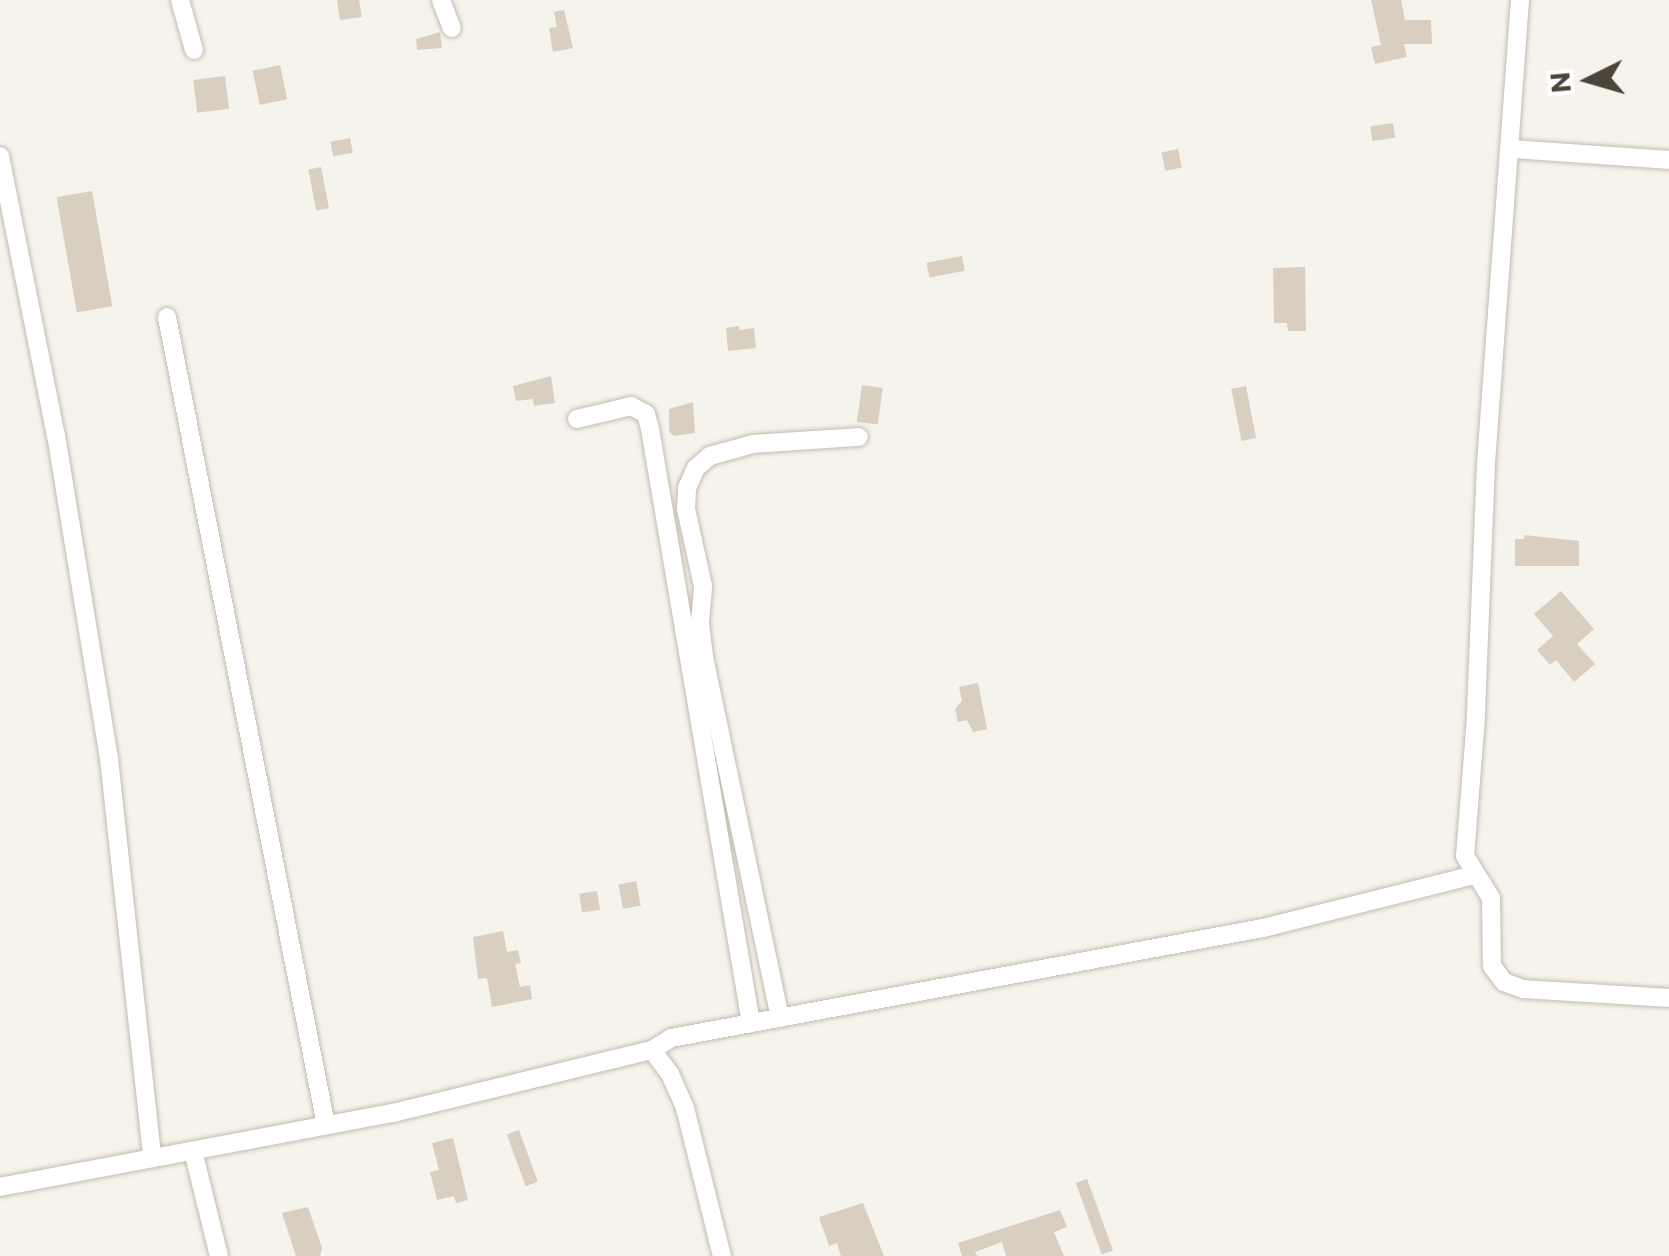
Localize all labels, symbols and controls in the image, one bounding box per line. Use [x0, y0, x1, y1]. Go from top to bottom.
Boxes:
north arrow [1539, 30, 1639, 130]
text: N [1541, 71, 1577, 95]

